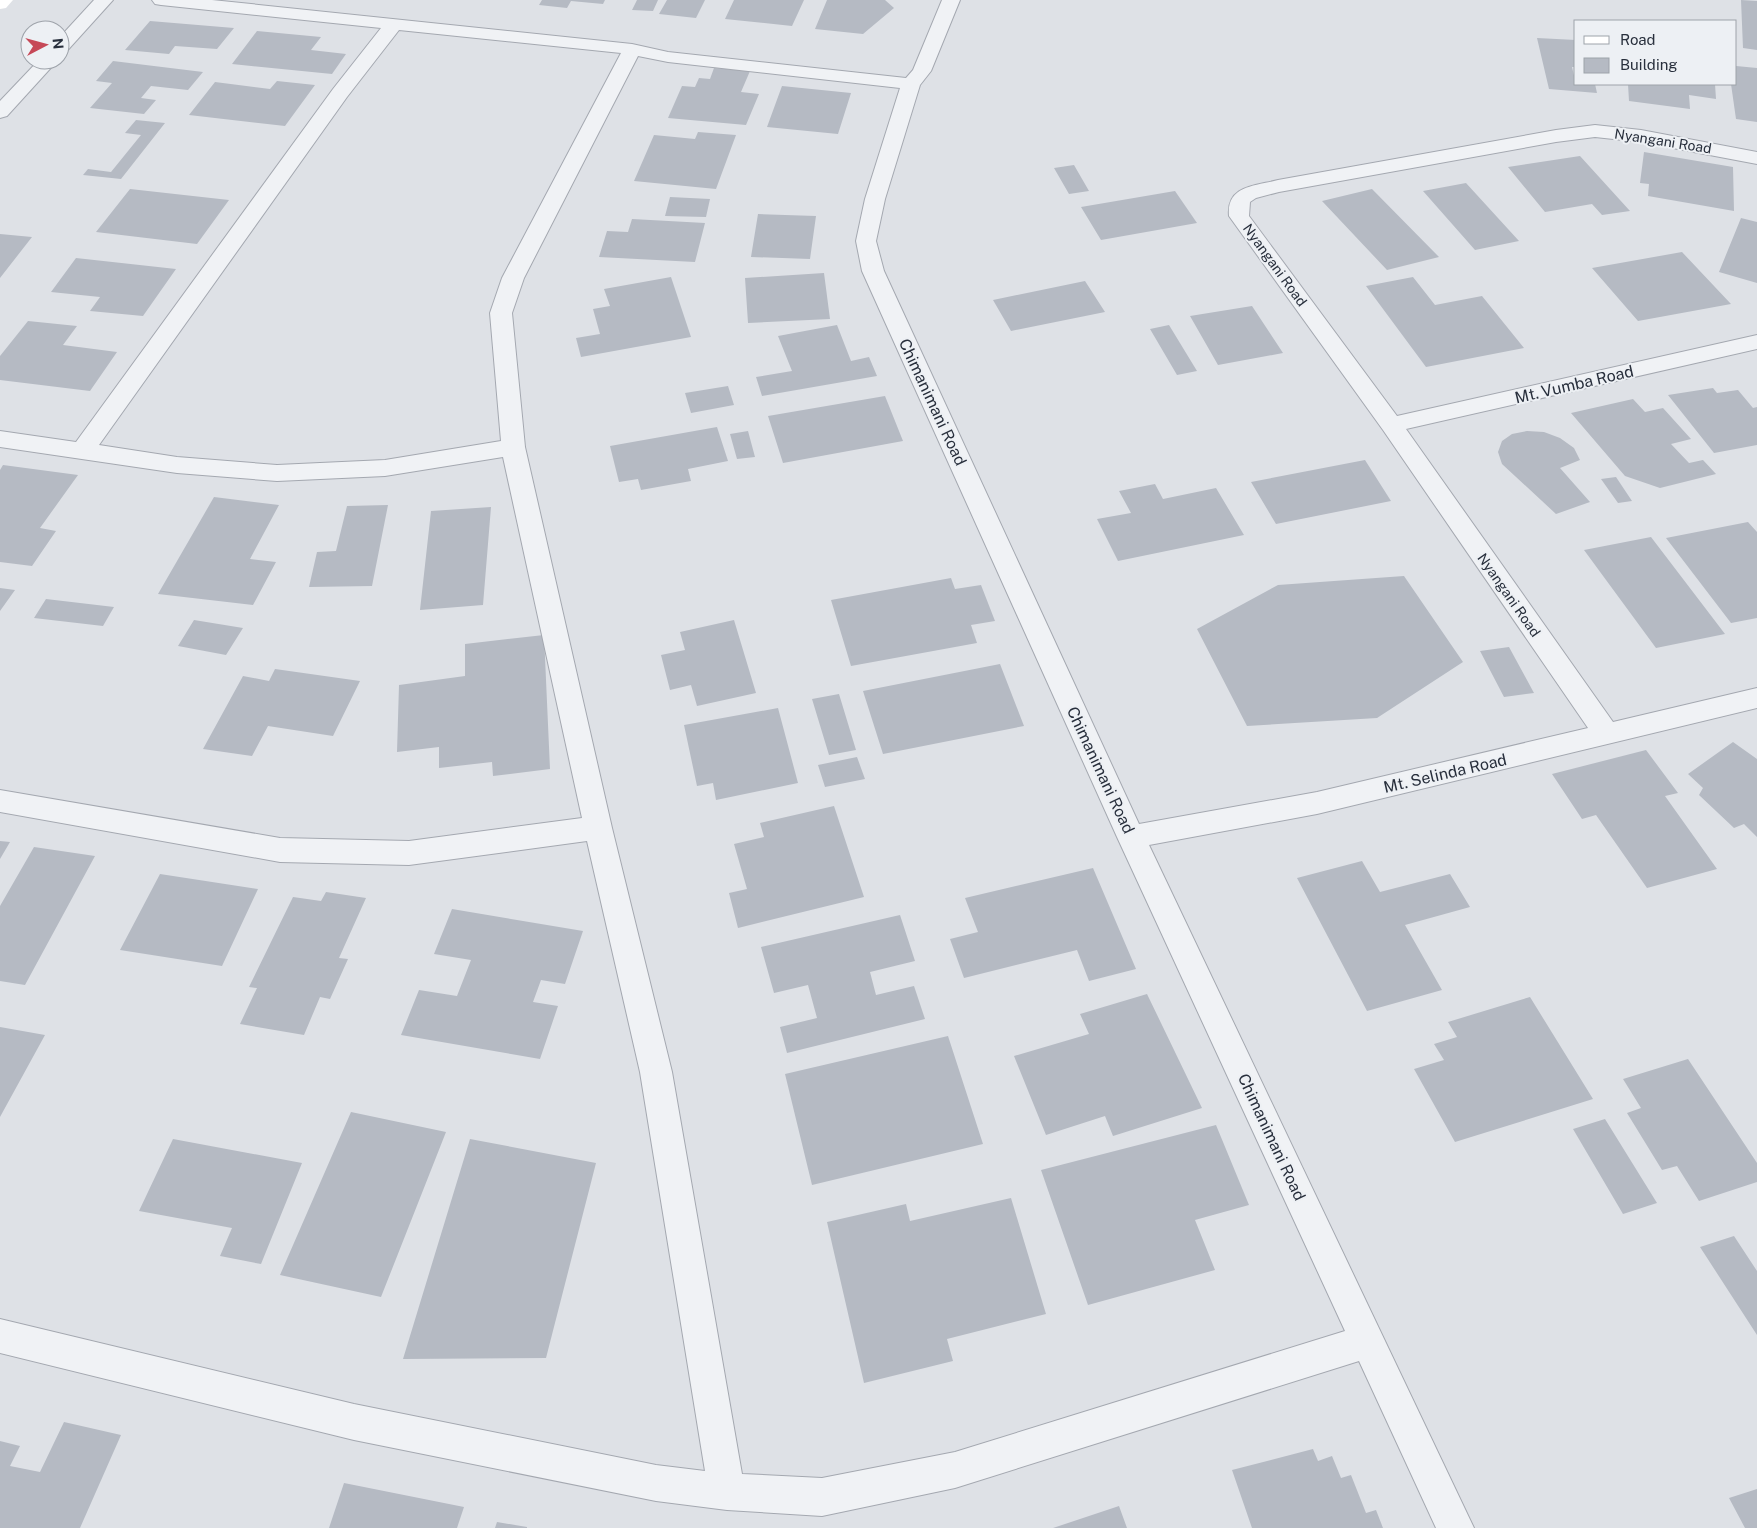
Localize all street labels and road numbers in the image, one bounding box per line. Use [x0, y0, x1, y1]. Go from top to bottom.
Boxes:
street label: Nyangani Road [1613, 125, 1713, 157]
street label: Nyangani Road [1240, 221, 1310, 309]
street label: Chimanimani Road [895, 336, 970, 469]
street label: Mt. Vumba Road [1513, 362, 1635, 407]
street label: Nyangani Road [1474, 550, 1544, 640]
street label: Chimanimani Road [1063, 704, 1138, 837]
street label: Mt. Selinda Road [1382, 750, 1508, 797]
street label: Chimanimani Road [1234, 1071, 1309, 1204]

